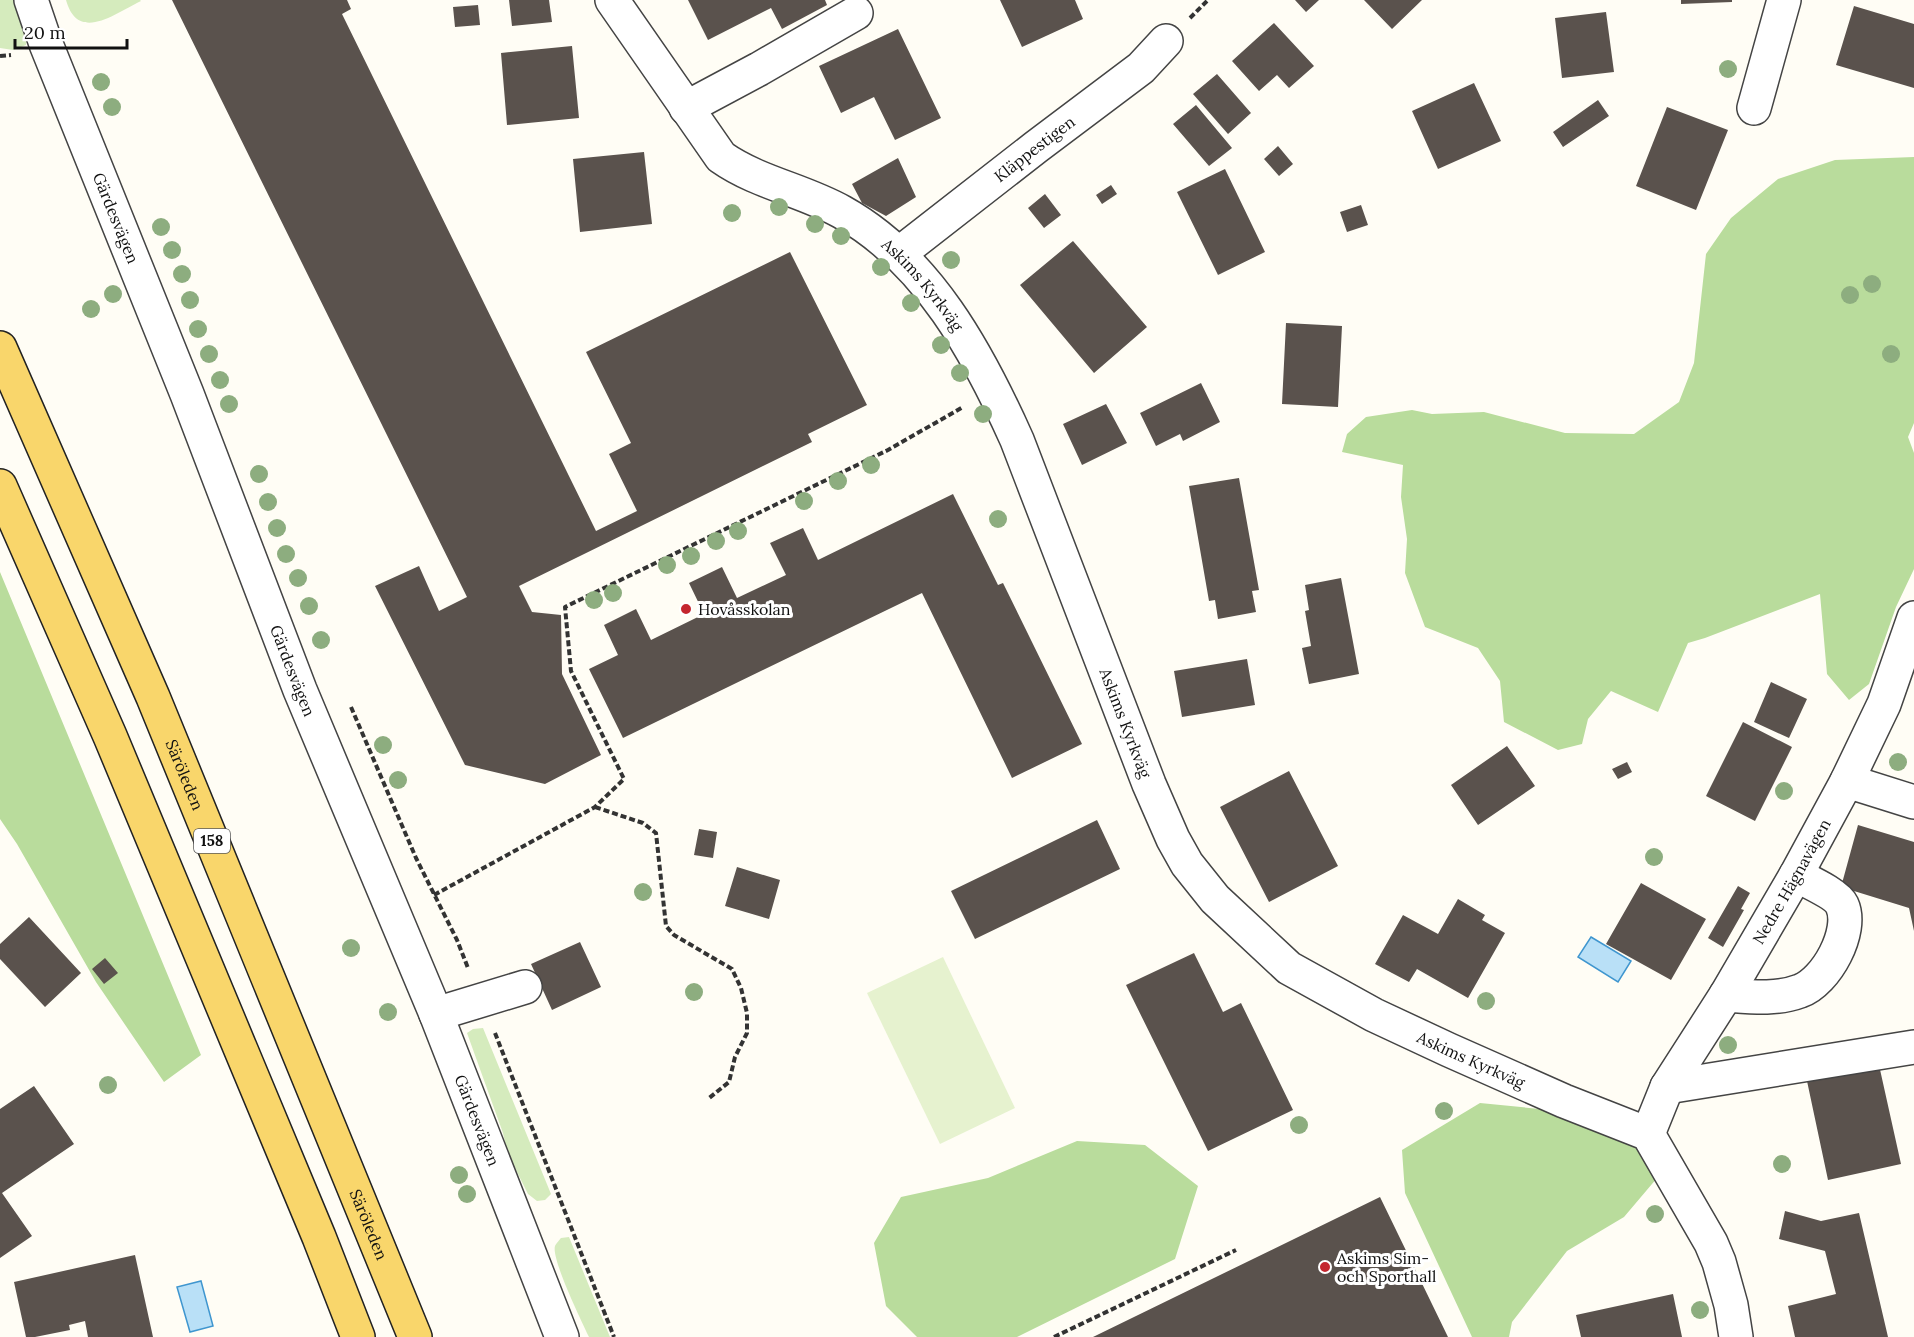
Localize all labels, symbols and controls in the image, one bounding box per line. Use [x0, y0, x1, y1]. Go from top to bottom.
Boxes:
scale bar [15, 12, 128, 50]
text: 20 m [24, 21, 66, 44]
street label: Kläppestigen [990, 111, 1079, 186]
street label: Gärdesvägen [89, 170, 143, 267]
street label: Askims Kyrkväg [877, 233, 968, 336]
place label: Hovåsskolan [698, 599, 791, 619]
marker: Hovåsskolan [679, 602, 693, 616]
street label: Gärdesvägen [266, 622, 320, 720]
street label: Askims Kyrkväg [1095, 664, 1156, 782]
street label: Säröleden [161, 736, 208, 813]
street label: Nedre Hägnavägen [1748, 815, 1835, 948]
road number: 158 [194, 829, 230, 853]
street label: Askims Kyrkväg [1413, 1026, 1529, 1093]
street label: Gärdesvägen [451, 1072, 504, 1169]
street label: Säröleden [346, 1186, 392, 1263]
place label: Askims Sim- och Sporthall [1336, 1248, 1436, 1286]
marker: Askims Sim- och Sporthall [1318, 1260, 1332, 1274]

